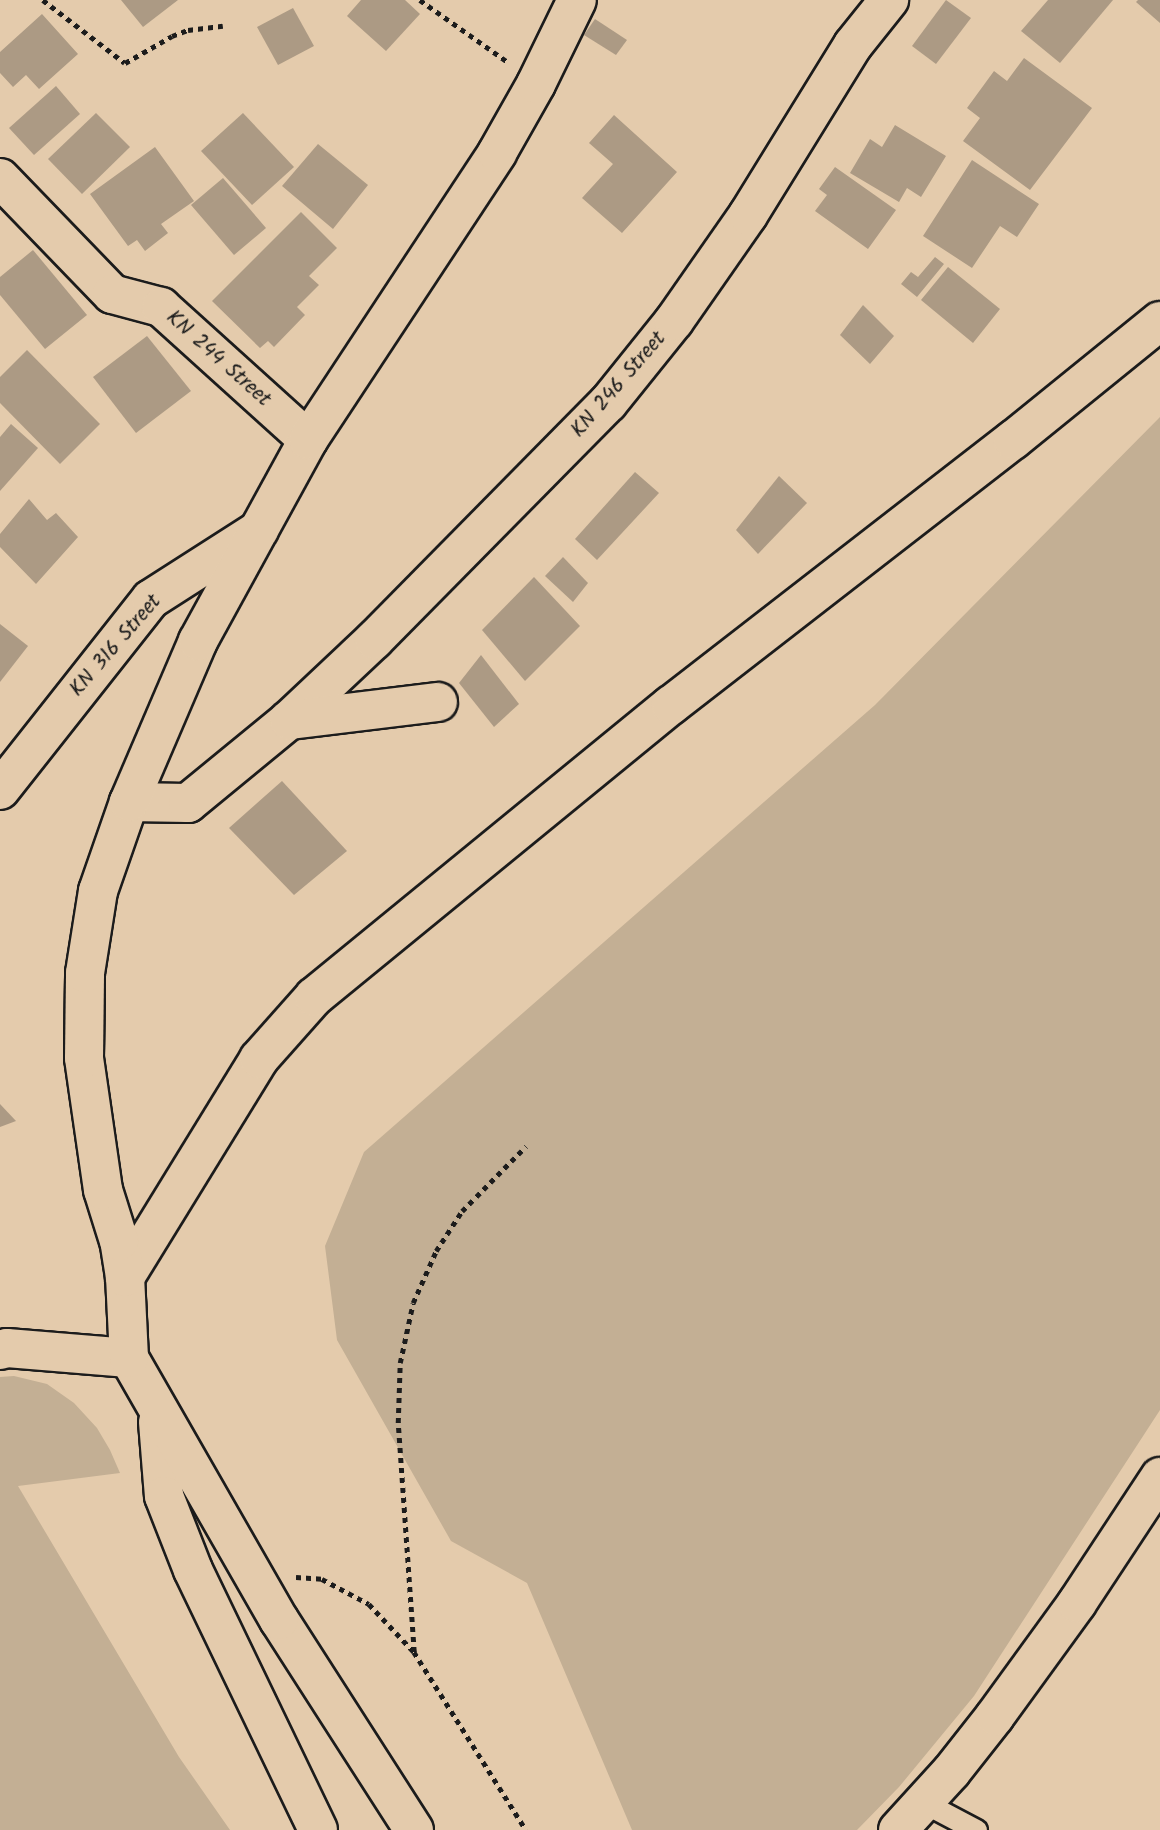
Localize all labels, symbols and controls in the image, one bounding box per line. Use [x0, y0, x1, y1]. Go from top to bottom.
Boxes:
street label: KN 244 Street [160, 305, 276, 413]
street label: KN 246 Street [566, 327, 672, 443]
street label: KN 316 Street [65, 590, 167, 702]

